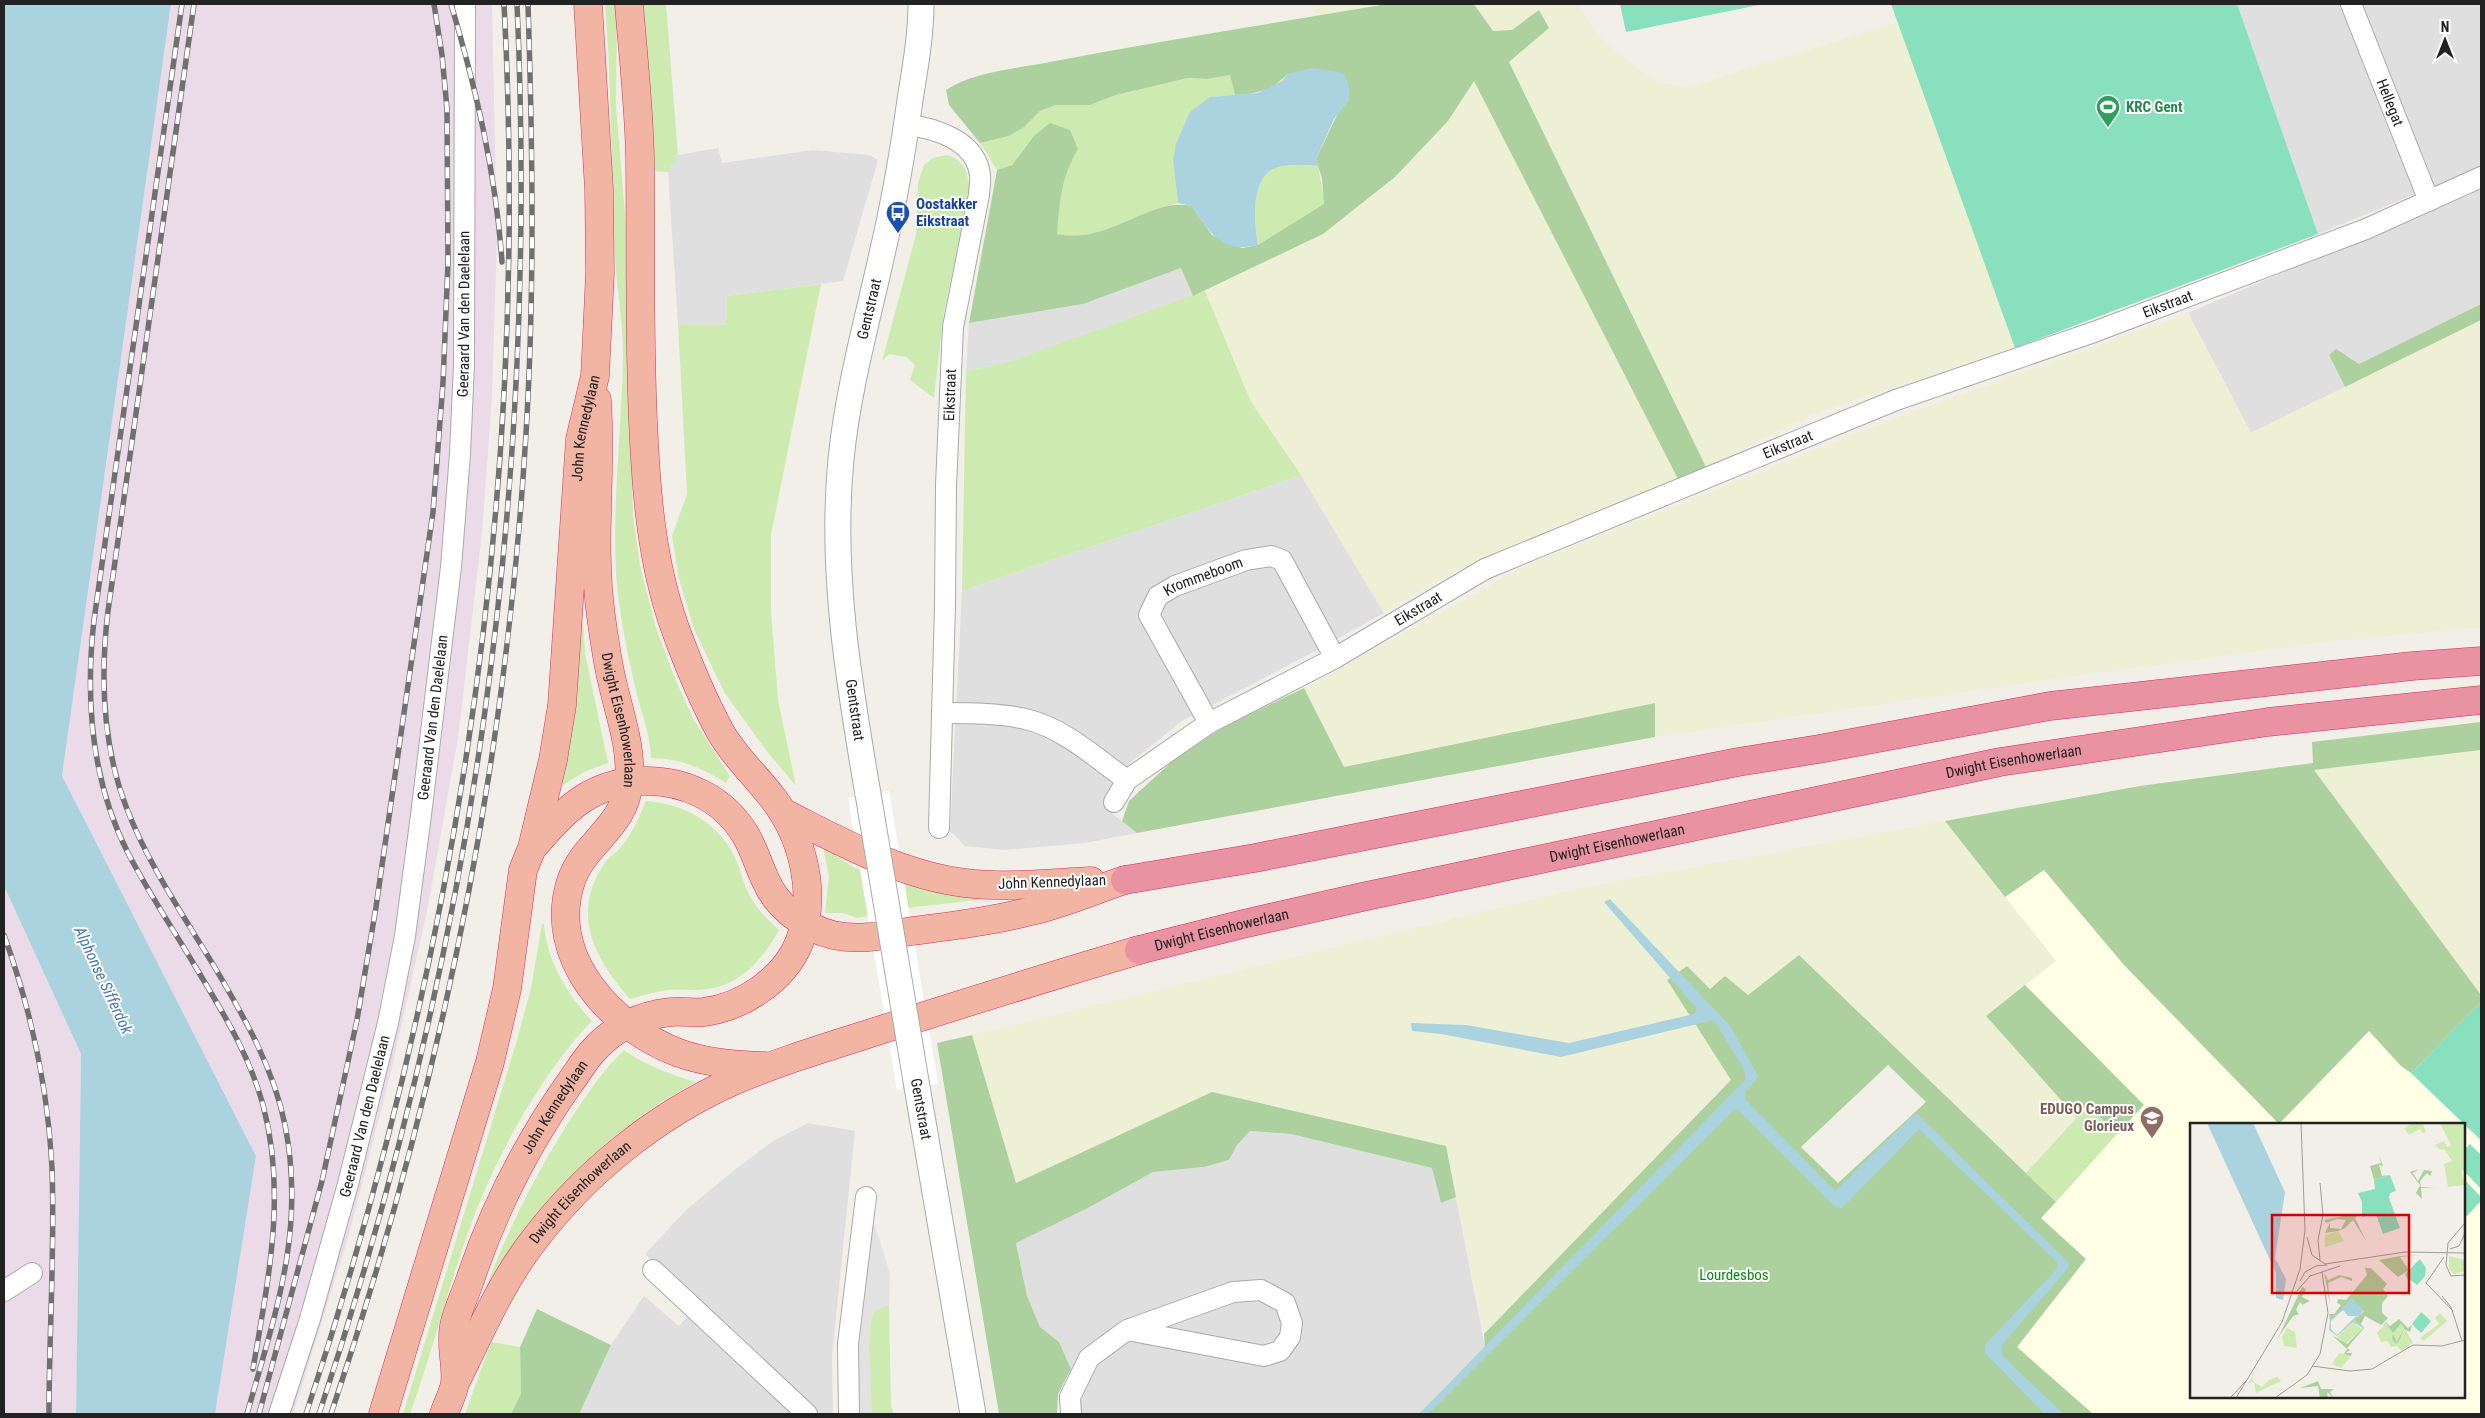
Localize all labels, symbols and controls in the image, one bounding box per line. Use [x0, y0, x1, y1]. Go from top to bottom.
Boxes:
north arrow [2420, 15, 2470, 65]
text: N [2441, 19, 2449, 35]
street label: Hellegat [2373, 76, 2407, 129]
sports icon: KRC Gent [2095, 94, 2121, 128]
place label: KRC Gent [2126, 98, 2183, 116]
place label: Oostakker Eikstraat [916, 195, 977, 230]
bus stop icon: Oostakker Eikstraat [885, 200, 911, 234]
street label: Geeraard Van den Daelelaan [454, 231, 473, 398]
street label: Gentstraat [853, 277, 885, 341]
street label: Eikstraat [2140, 287, 2195, 322]
street label: Eikstraat [940, 369, 960, 421]
street label: John Kennedylaan [568, 373, 604, 482]
street label: Eikstraat [1760, 426, 1815, 463]
street label: Krommeboom [1160, 553, 1245, 600]
street label: Eikstraat [1391, 588, 1445, 630]
street label: Geeraard Van den Daelelaan [414, 634, 452, 801]
street label: Dwight Eisenhowerlaan [597, 651, 638, 789]
street label: Gentstraat [842, 678, 868, 742]
street label: Dwight Eisenhowerlaan [1944, 741, 2083, 782]
street label: Dwight Eisenhowerlaan [1548, 820, 1686, 866]
street label: John Kennedylaan [998, 871, 1106, 893]
street label: Dwight Eisenhowerlaan [1153, 905, 1290, 955]
water label: Alphonse Sifferdok [70, 922, 137, 1038]
street label: Geeraard Van den Daelelaan [336, 1033, 394, 1199]
street label: John Kennedylaan [518, 1057, 592, 1157]
street label: Gentstraat [907, 1077, 935, 1141]
place label: EDUGO Campus Glorieux [2040, 1100, 2134, 1135]
school or university icon: EDUGO Campus Glorieux [2139, 1105, 2165, 1139]
inset map [2190, 1123, 2465, 1398]
street label: Dwight Eisenhowerlaan [525, 1137, 635, 1247]
park label: Lourdesbos [1699, 1266, 1769, 1284]

